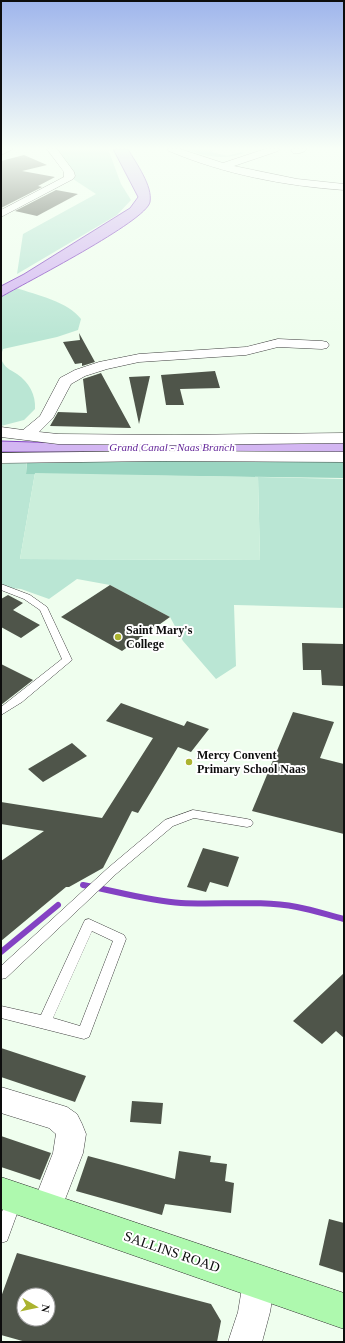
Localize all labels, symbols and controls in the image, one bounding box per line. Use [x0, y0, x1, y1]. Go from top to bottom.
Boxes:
water label: Grand Canal - Naas Branch [109, 441, 235, 453]
place label: Saint Mary's College [126, 623, 193, 651]
marker: Saint Mary's College [113, 632, 123, 642]
place label: Mercy Convent Primary School Naas [197, 748, 306, 776]
marker: Mercy Convent Primary School Naas [184, 757, 194, 767]
street label: SALLINS ROAD [122, 1229, 222, 1275]
north arrow [16, 1287, 56, 1327]
text: N [39, 1304, 52, 1313]

